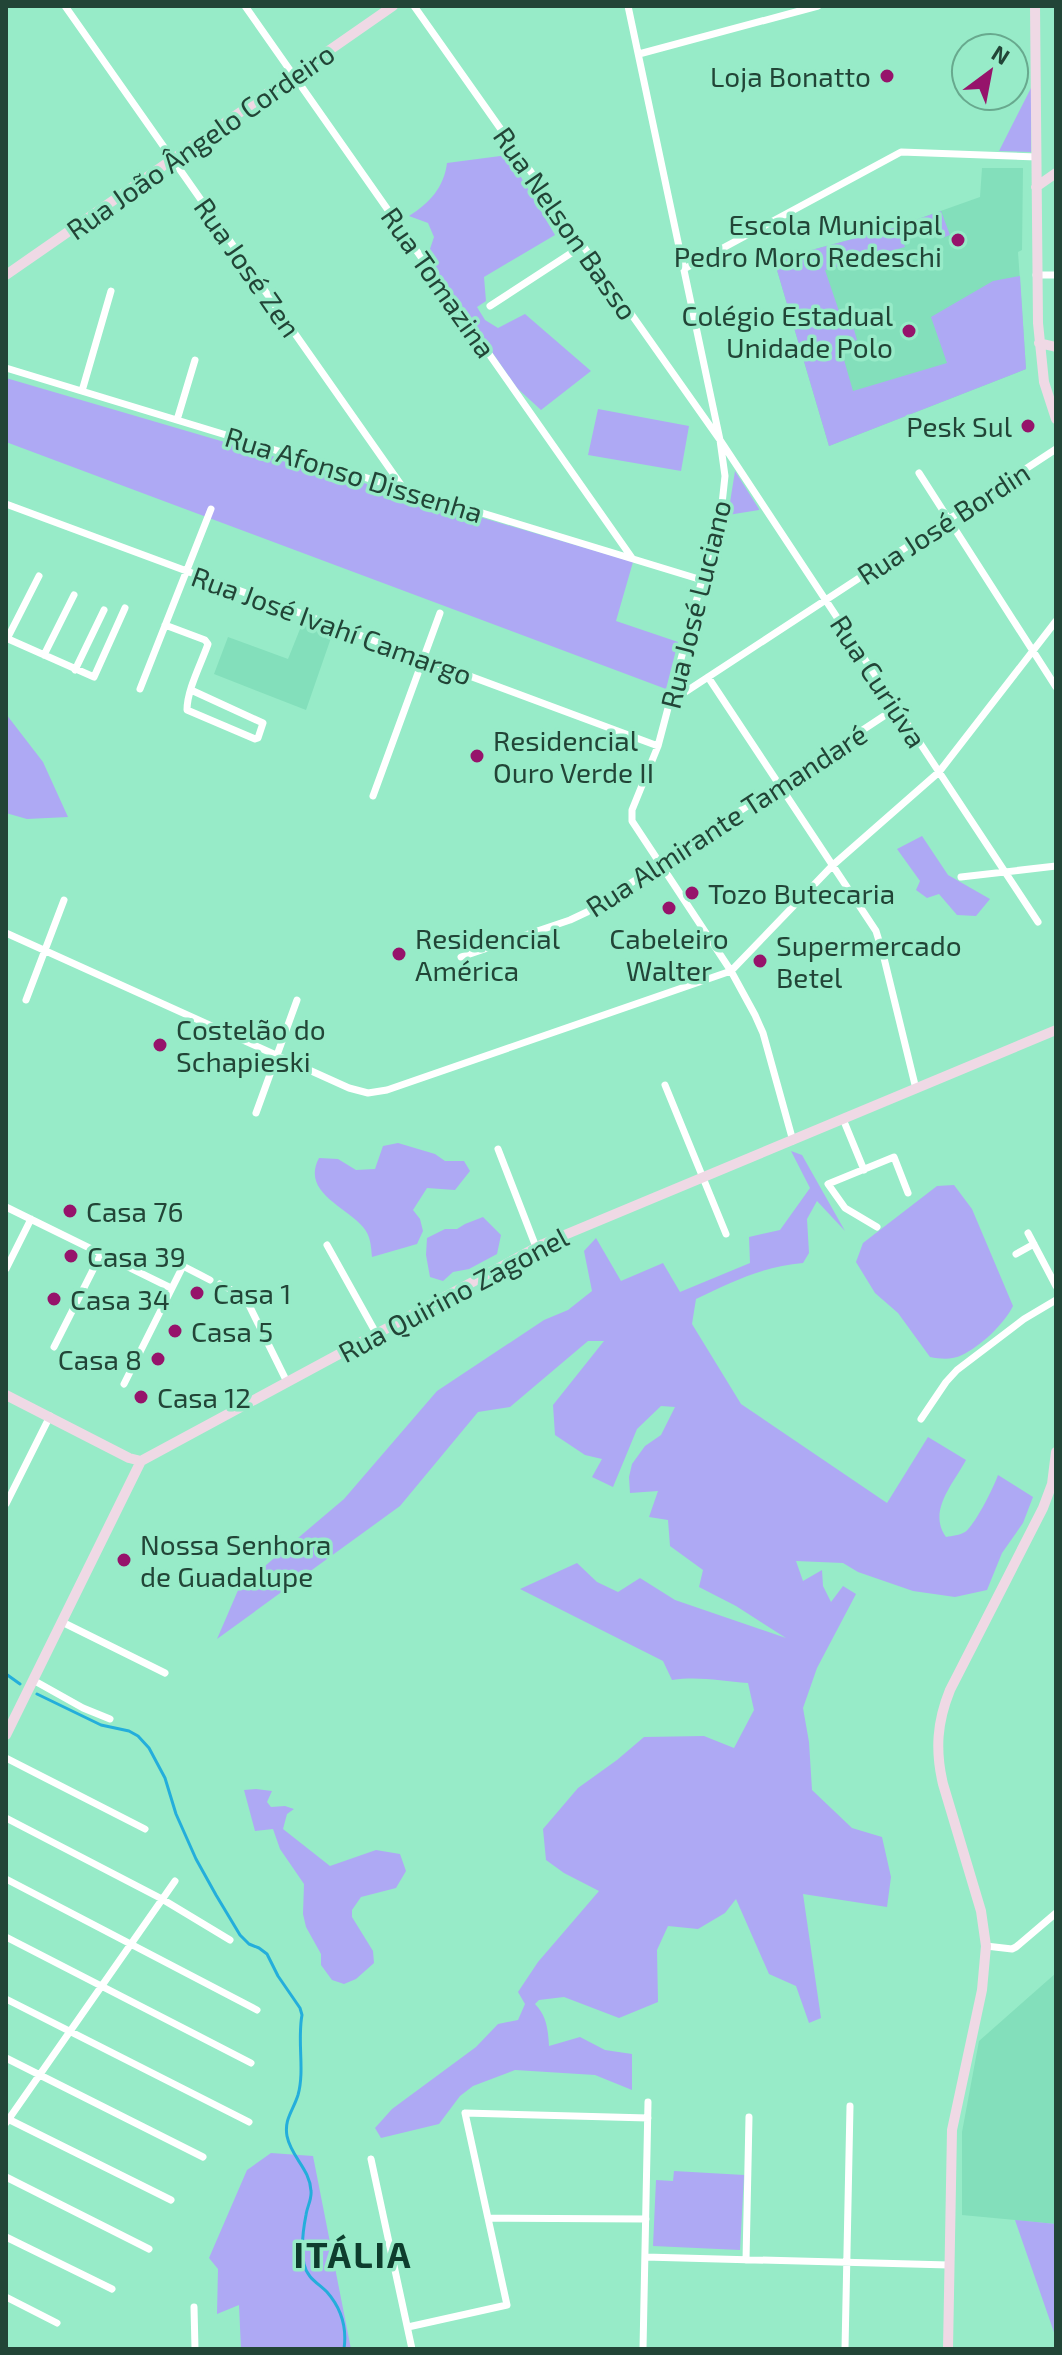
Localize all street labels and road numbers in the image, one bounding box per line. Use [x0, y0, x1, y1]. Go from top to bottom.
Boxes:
street label: Rua João Ângelo Cordeiro [60, 36, 340, 246]
street label: Rua Nelson Basso [487, 120, 645, 326]
street label: Rua José Zen [187, 191, 309, 343]
street label: Rua Tomazina [375, 200, 503, 364]
street label: Rua Afonso Dissenha [221, 419, 487, 529]
street label: Rua José Bordin [850, 455, 1036, 591]
street label: Rua José Luciano [653, 496, 737, 712]
street label: Rua José Ivahí Camargo [187, 558, 477, 692]
street label: Rua Curiúva [824, 608, 934, 754]
street label: Rua Almirante Tamandaré [579, 716, 873, 924]
street label: Rua Quirino Zagonel [332, 1219, 574, 1369]

